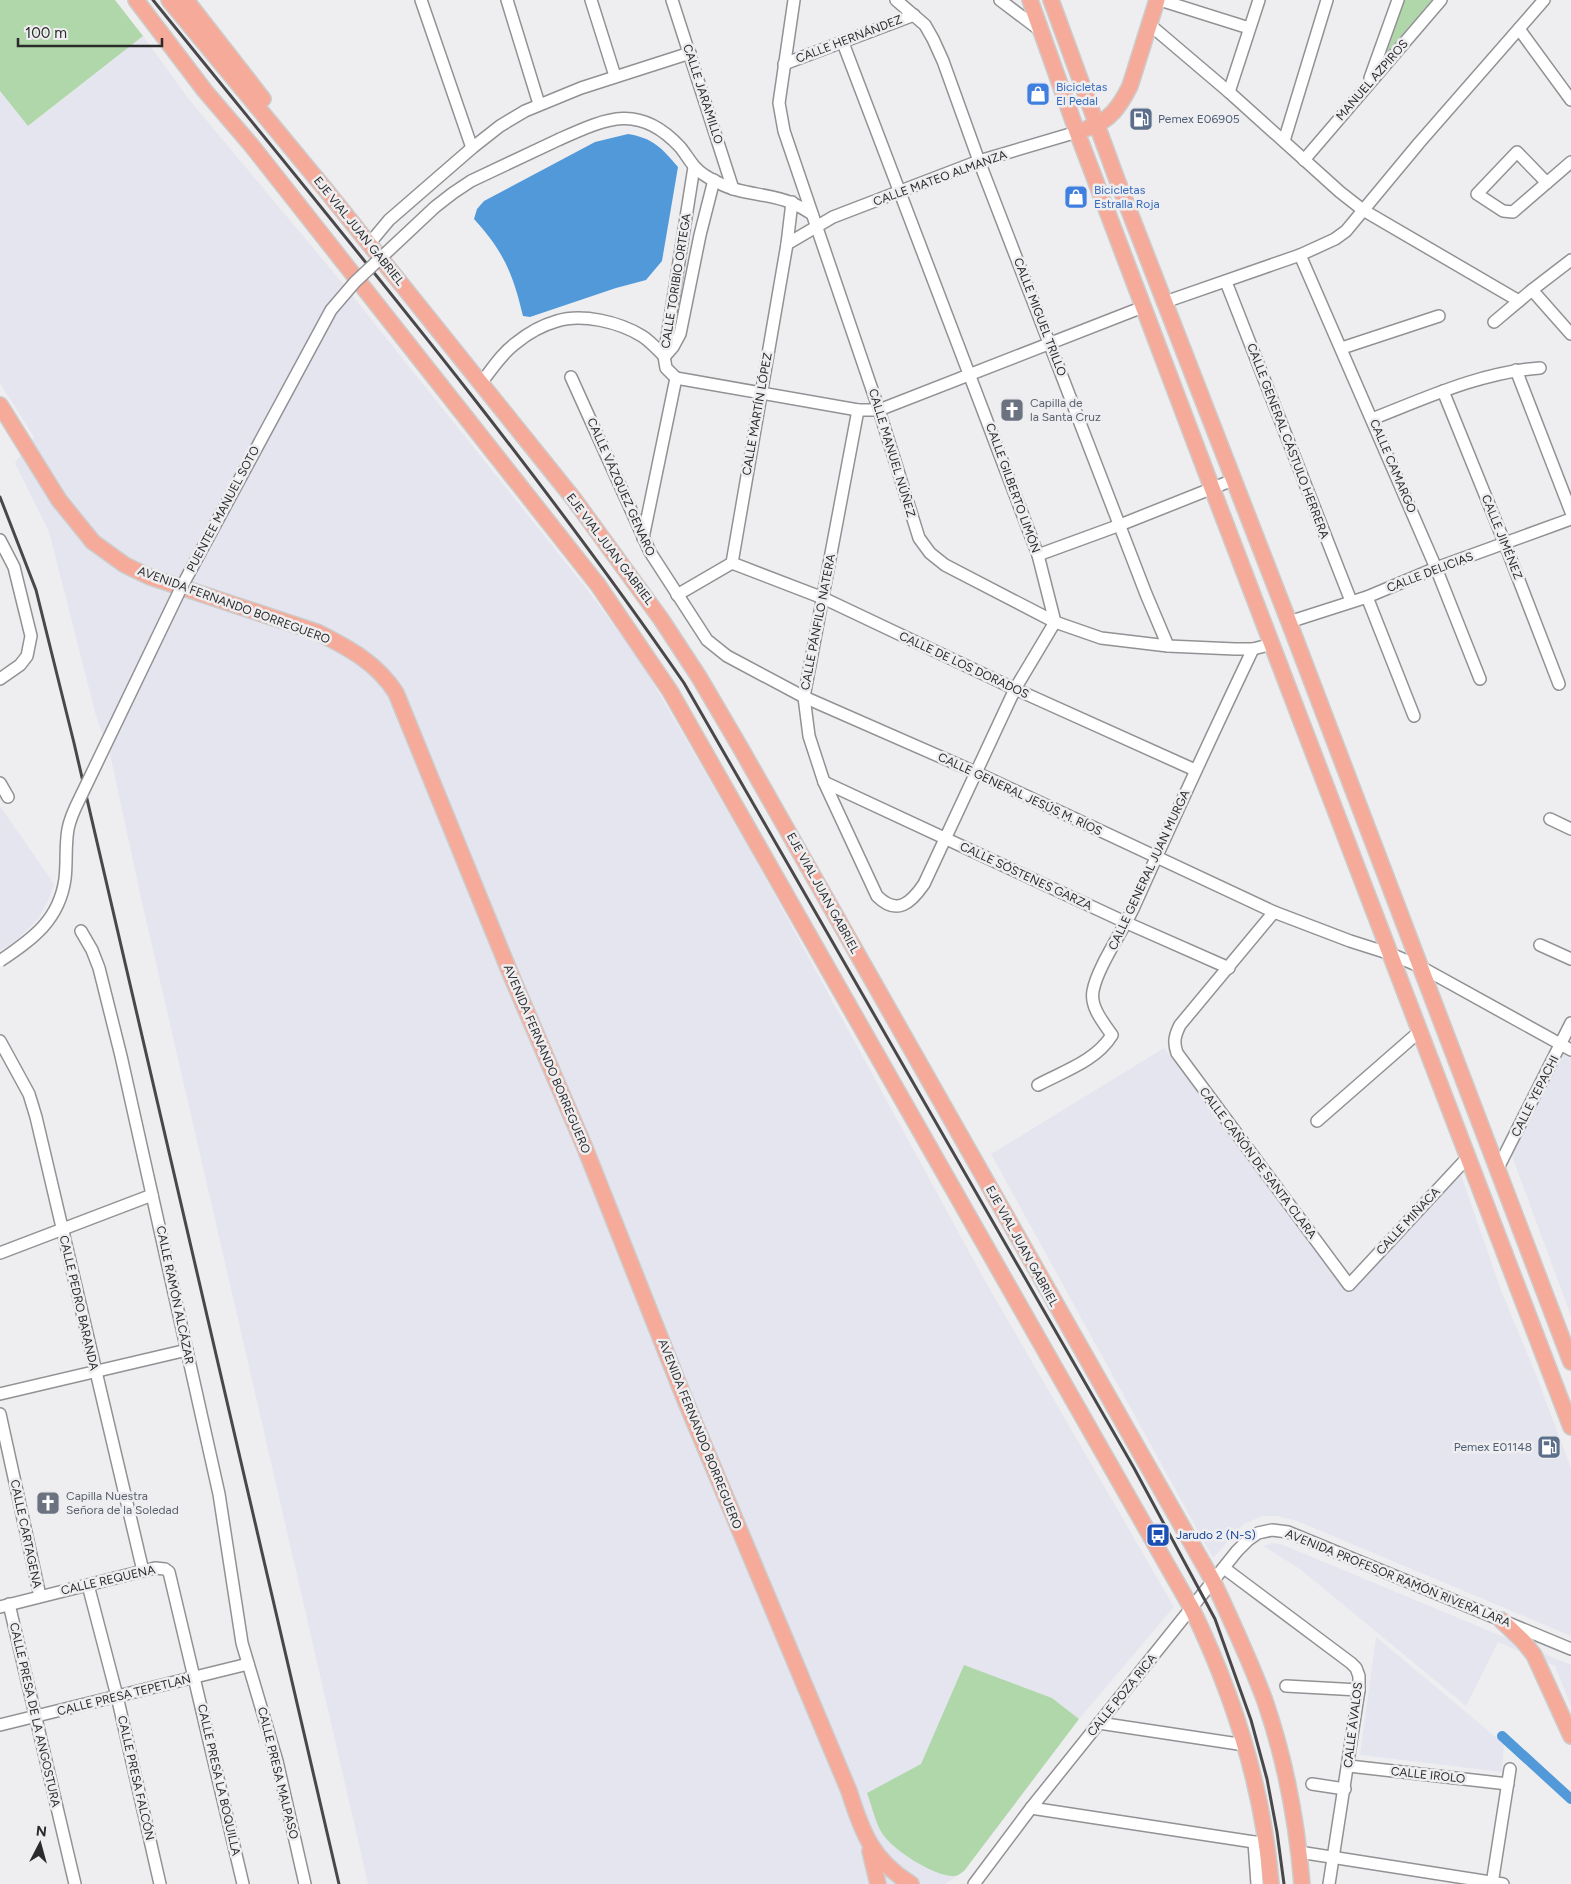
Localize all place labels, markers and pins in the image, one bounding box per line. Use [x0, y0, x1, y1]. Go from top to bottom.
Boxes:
place label: Bicicletas El Pedal [1056, 80, 1108, 108]
shop icon: Bicicletas El Pedal [1025, 81, 1051, 107]
fuel station icon: Pemex E06905 [1128, 106, 1154, 132]
place label: Pemex E06905 [1158, 112, 1240, 126]
place label: Bicicletas Estralla Roja [1094, 183, 1160, 211]
shop icon: Bicicletas Estralla Roja [1063, 184, 1089, 210]
place label: Capilla de la Santa Cruz [1030, 396, 1101, 424]
church icon: Capilla de la Santa Cruz [999, 397, 1025, 423]
fuel station icon: Pemex E01148 [1536, 1434, 1562, 1460]
place label: Pemex E01148 [1454, 1440, 1532, 1454]
place label: Capilla Nuestra Señora de la Soledad [66, 1489, 179, 1517]
church icon: Capilla Nuestra Señora de la Soledad [35, 1490, 61, 1516]
bus stop icon: Jarudo 2 (N-S) [1145, 1522, 1171, 1548]
place label: Jarudo 2 (N-S) [1176, 1528, 1256, 1542]

